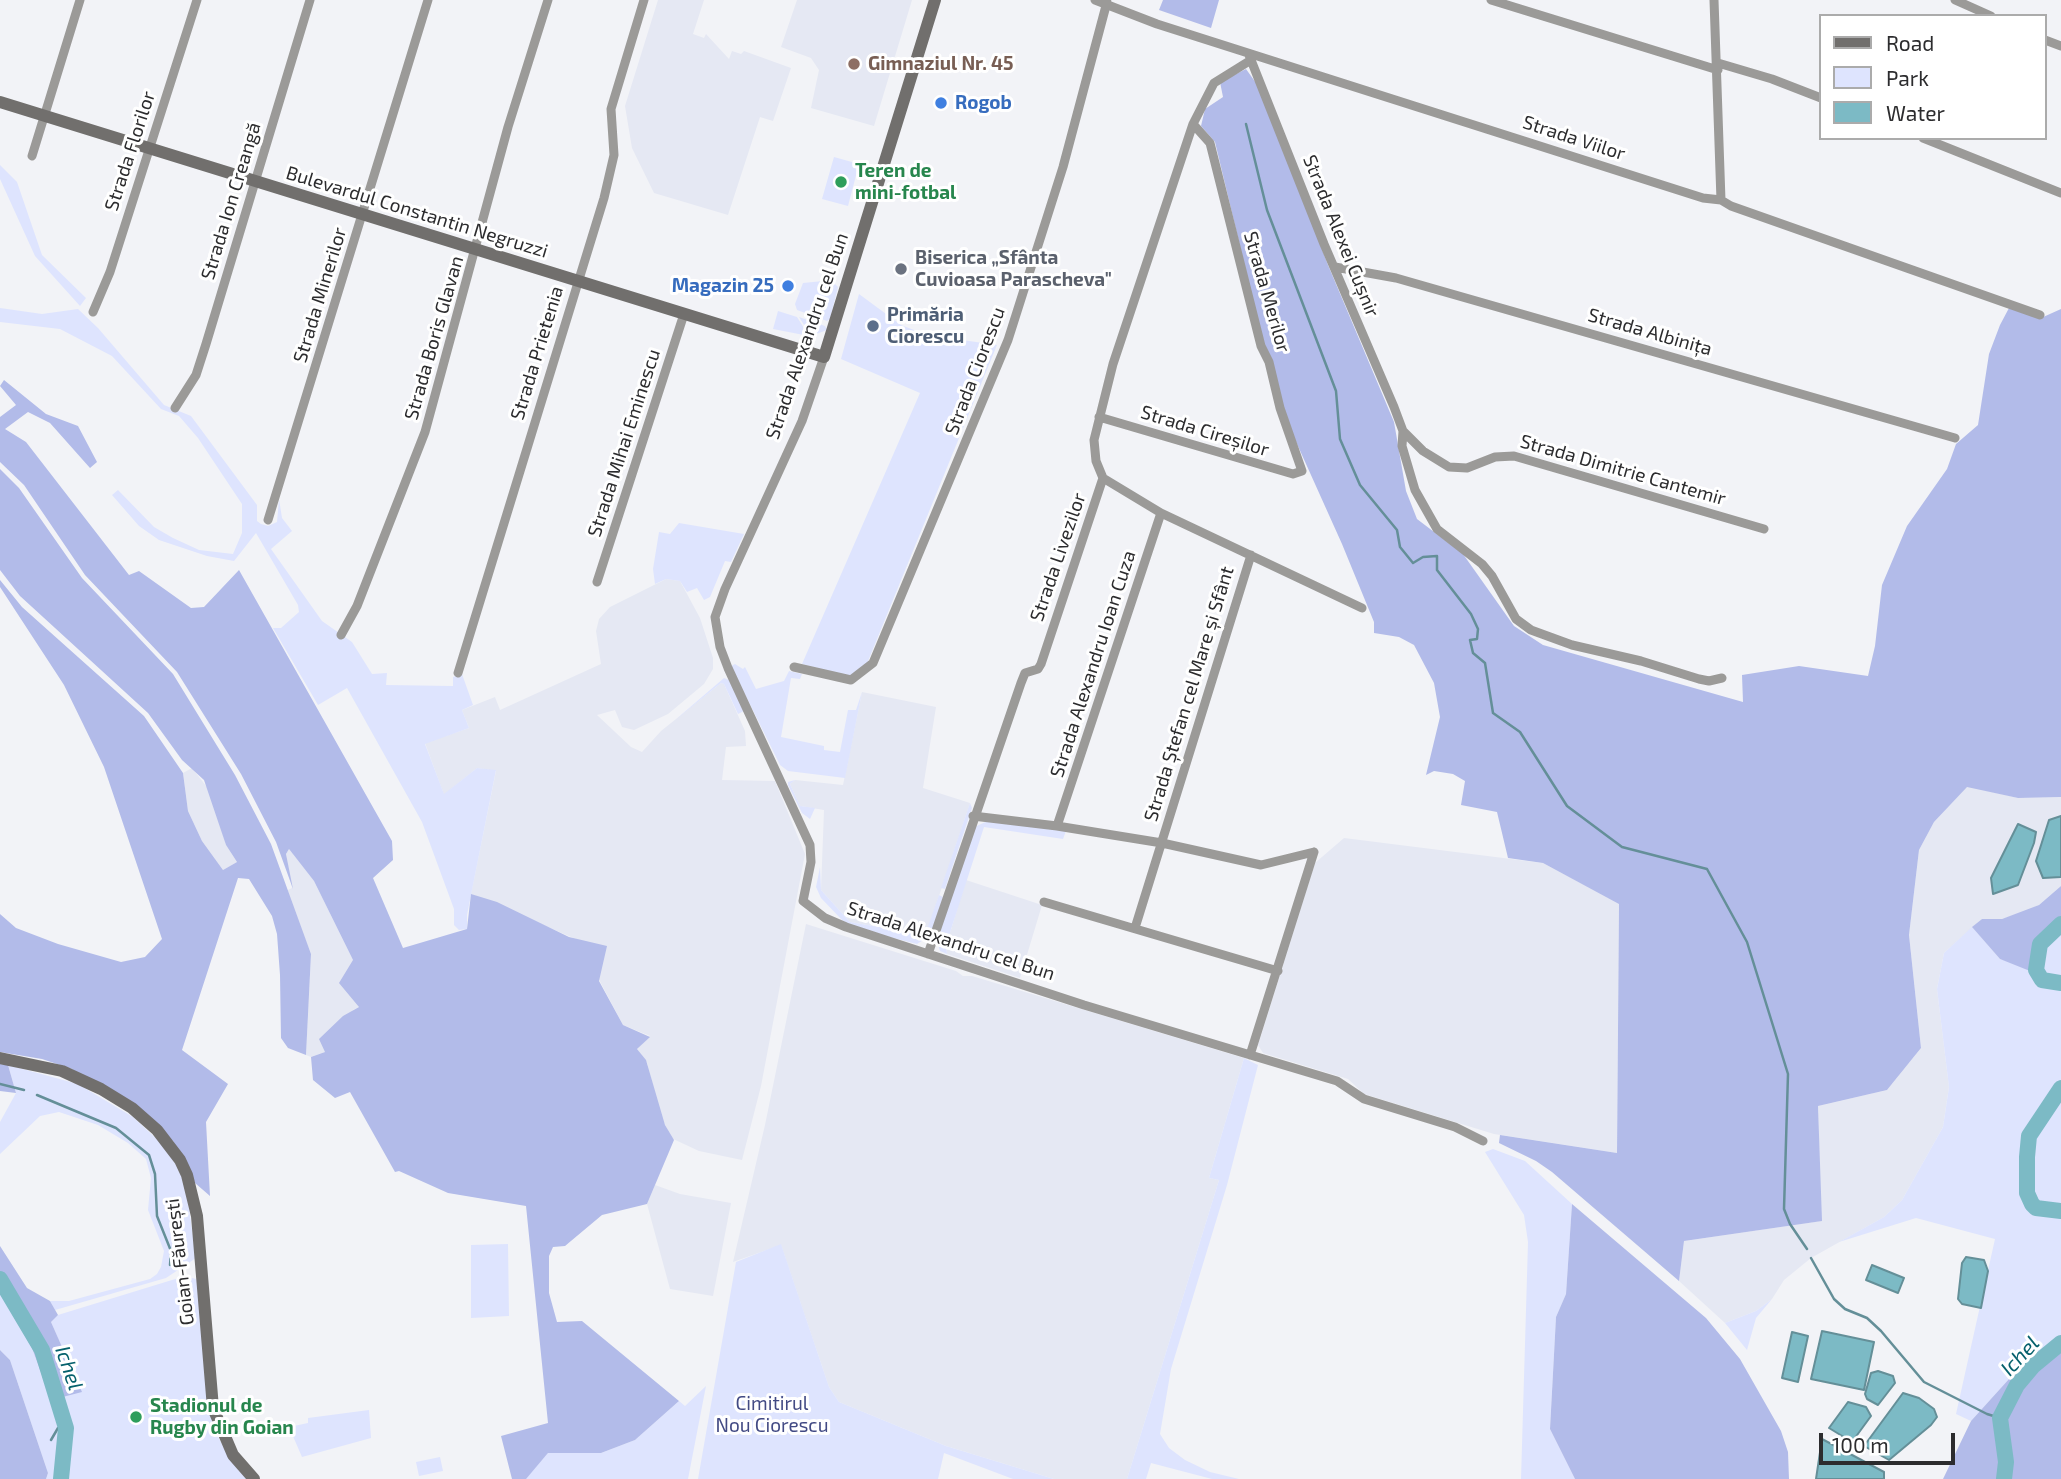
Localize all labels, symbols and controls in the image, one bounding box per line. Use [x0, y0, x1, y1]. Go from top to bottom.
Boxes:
legend [1820, 14, 2047, 140]
text: Road [1886, 30, 1934, 55]
place label: Gimnaziul Nr. 45 [868, 53, 1014, 75]
marker: Gimnaziul Nr. 45 [846, 56, 862, 72]
text: Park [1886, 65, 1929, 90]
street label: Strada Florilor [100, 88, 160, 214]
place label: Rogob [955, 92, 1012, 114]
marker: Rogob [933, 95, 949, 111]
text: Water [1886, 100, 1945, 125]
street label: Strada Viilor [1520, 111, 1628, 165]
street label: Strada Ion Creangă [196, 120, 266, 282]
street label: Strada Alexei Cușnir [1298, 152, 1384, 320]
place label: Teren de mini-fotbal [855, 160, 956, 204]
street label: Bulevardul Constantin Negruzzi [283, 161, 551, 263]
marker: Teren de mini-fotbal [833, 174, 849, 190]
street label: Strada Minerilor [289, 225, 351, 365]
street label: Strada Merilor [1239, 229, 1295, 355]
street label: Strada Alexandru cel Bun [761, 230, 853, 442]
place label: Biserica „Sfânta Cuvioasa Parascheva" [915, 247, 1112, 291]
street label: Strada Boris Glavan [400, 253, 468, 423]
marker: Biserica „Sfânta Cuvioasa Parascheva" [893, 261, 909, 277]
place label: Magazin 25 [672, 275, 774, 297]
marker: Magazin 25 [780, 278, 796, 294]
street label: Strada Prietenia [506, 283, 568, 423]
street label: Strada Albinița [1585, 303, 1715, 361]
place label: Primăria Ciorescu [887, 304, 964, 348]
street label: Strada Ciorescu [940, 304, 1010, 438]
marker: Primăria Ciorescu [865, 318, 881, 334]
street label: Strada Mihai Eminescu [583, 346, 665, 540]
street label: Strada Cireșilor [1138, 401, 1272, 461]
street label: Strada Dimitrie Cantemir [1518, 430, 1728, 510]
street label: Strada Livezilor [1025, 490, 1091, 624]
street label: Strada Alexandru Ioan Cuza [1045, 548, 1141, 780]
street label: Strada Ștefan cel Mare și Sfânt [1139, 564, 1239, 824]
street label: Strada Alexandru cel Bun [844, 897, 1058, 985]
street label: Goian-Făurești [161, 1197, 199, 1327]
water label: Ichel [1995, 1331, 2045, 1381]
water label: Ichel [50, 1343, 88, 1393]
park label: Cimitirul Nou Ciorescu [716, 1393, 828, 1437]
place label: Stadionul de Rugby din Goian [150, 1395, 294, 1439]
marker: Stadionul de Rugby din Goian [128, 1409, 144, 1425]
scale bar [1823, 1420, 1960, 1464]
text: 100 m [1832, 1432, 1889, 1457]

